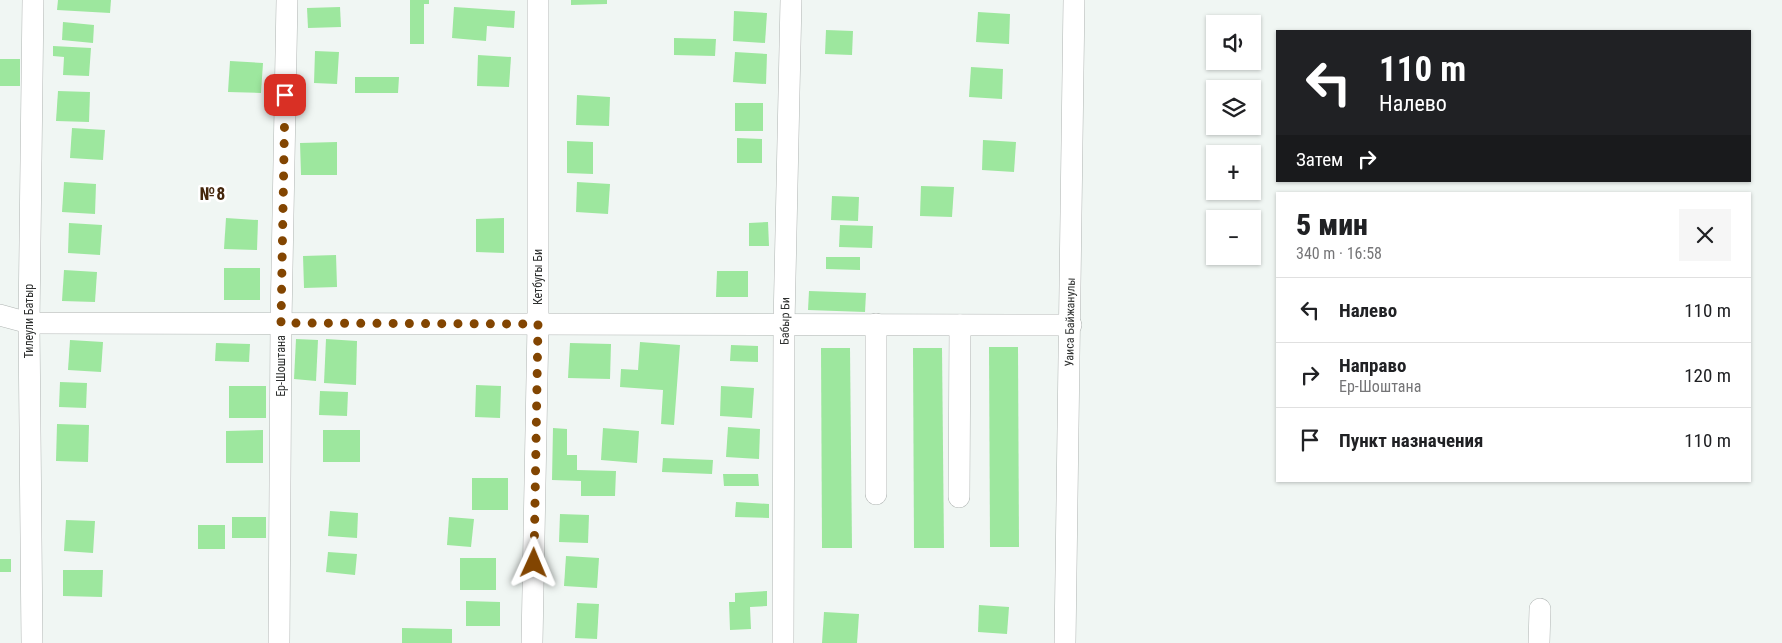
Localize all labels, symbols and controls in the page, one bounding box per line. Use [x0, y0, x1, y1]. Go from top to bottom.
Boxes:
map controls [1206, 15, 1261, 265]
button: sound [1206, 15, 1261, 70]
text: 110 m [1379, 49, 1466, 90]
icon: left [1296, 50, 1361, 115]
pin [264, 74, 306, 116]
button: layers [1206, 80, 1261, 135]
icon: arrive [271, 81, 299, 109]
text: Налево [1379, 91, 1447, 116]
button: + [1206, 145, 1261, 200]
icon: right [1353, 145, 1381, 173]
text: Затем [1296, 148, 1343, 171]
district label: №8 [200, 183, 226, 204]
text: 5 мин [1296, 207, 1368, 242]
button: close [1679, 209, 1731, 261]
button: − [1206, 210, 1261, 265]
text: 340 m · 16:58 [1296, 244, 1382, 263]
street label: Кетбугы Би [531, 249, 545, 305]
street label: Уаиса Байжанулы [1062, 277, 1078, 367]
street label: Тилеули Батыр [22, 284, 36, 358]
icon: left [1296, 296, 1324, 324]
street label: Бабыр Би [778, 297, 792, 345]
text: Налево [1339, 299, 1397, 322]
text: 110 m [1684, 299, 1731, 322]
street label: Ер-Шоштана [274, 335, 288, 397]
text: Направо [1339, 354, 1406, 377]
icon: right [1296, 361, 1324, 389]
text: 120 m [1684, 364, 1731, 387]
text: Ер-Шоштана [1339, 377, 1421, 396]
icon: arrive [1296, 426, 1324, 454]
text: Пункт назначения [1339, 429, 1483, 452]
text: 110 m [1684, 429, 1731, 452]
position arrow [507, 536, 559, 588]

